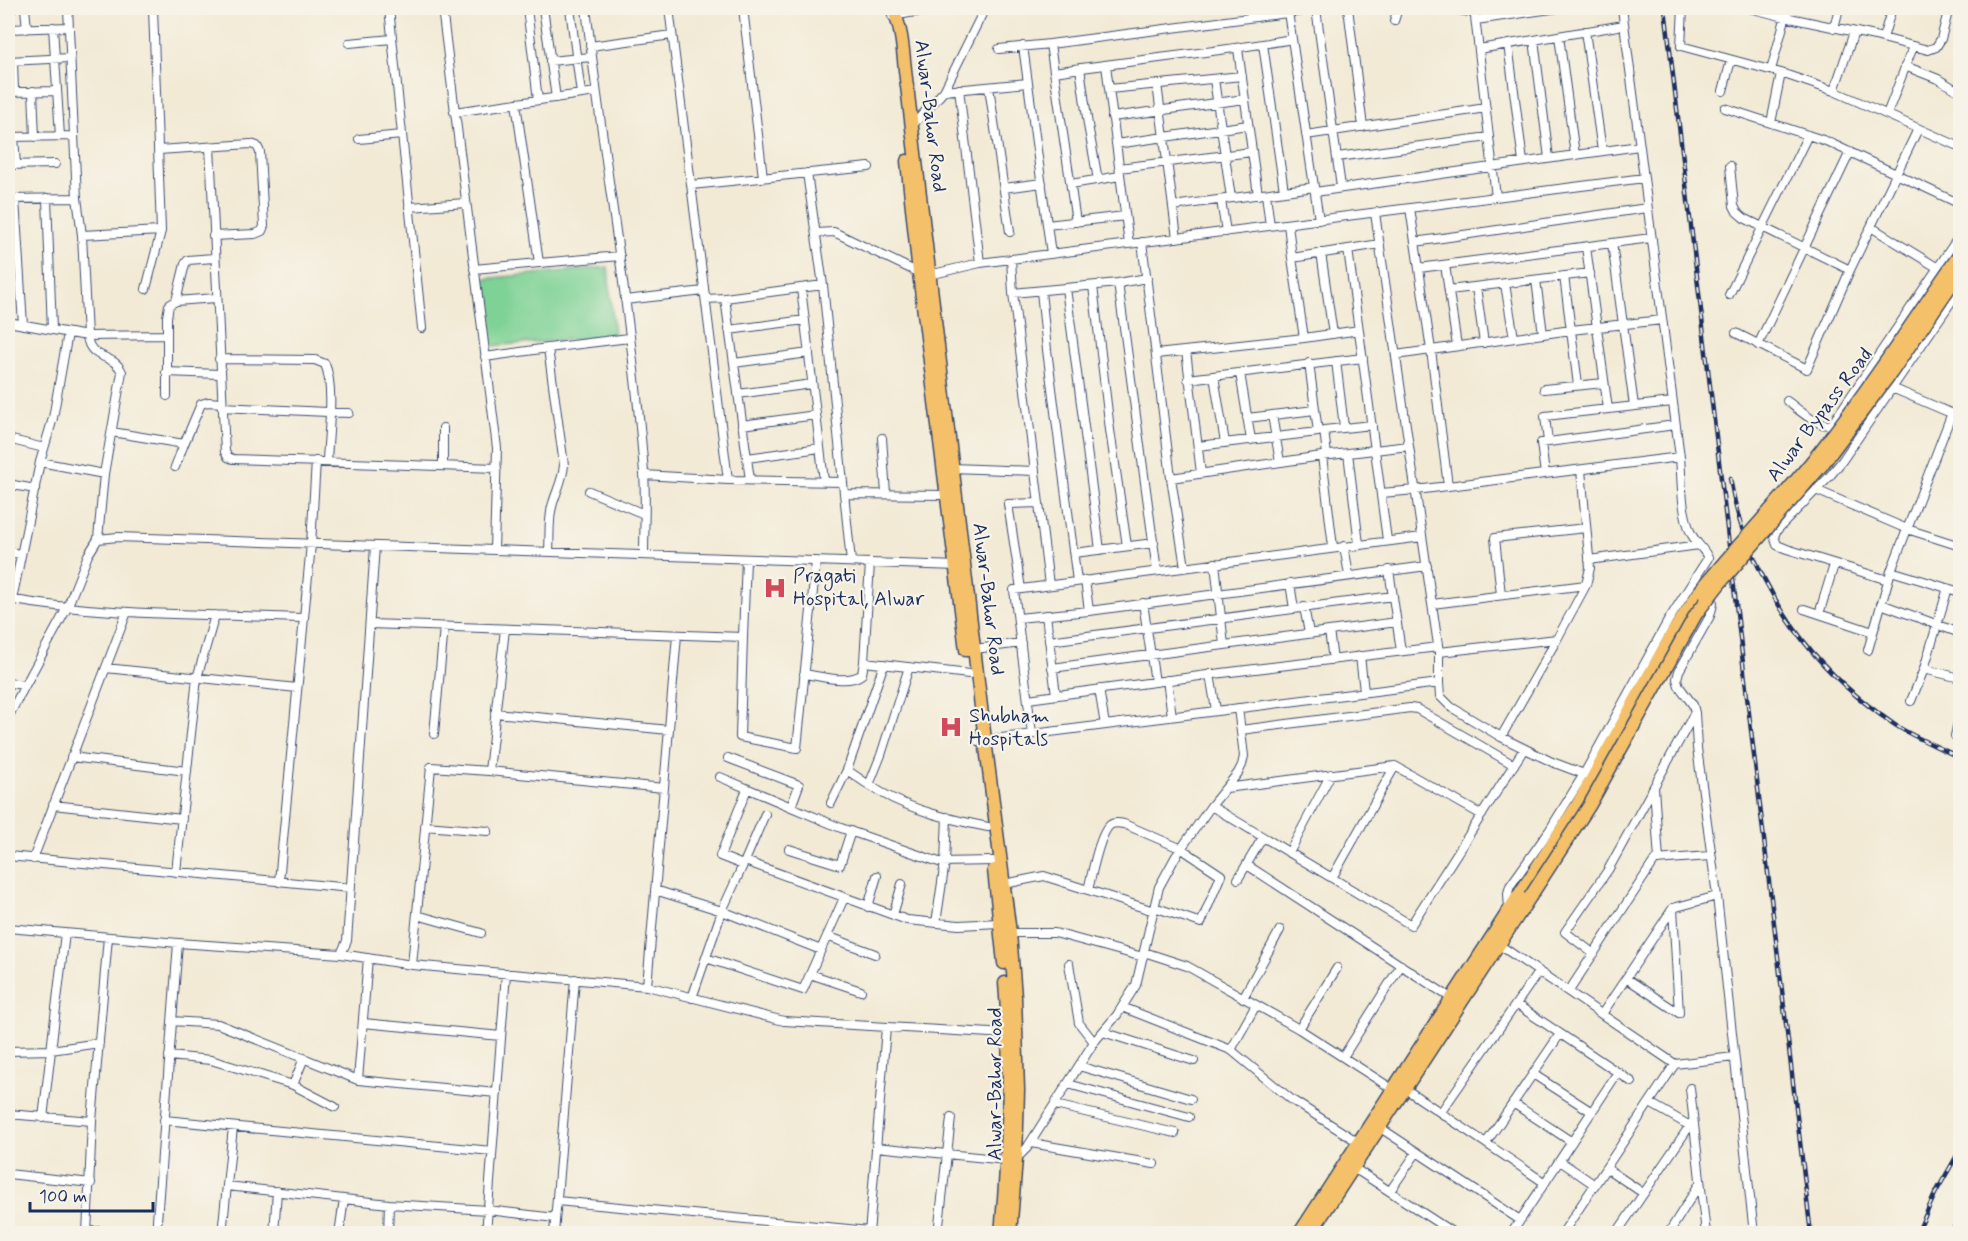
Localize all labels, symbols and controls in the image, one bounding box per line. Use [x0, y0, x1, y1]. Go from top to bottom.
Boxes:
street label: Alwar-Bahor Road [907, 38, 953, 194]
street label: Alwar Bypass Road [1761, 342, 1879, 488]
street label: Alwar-Bahor Road [965, 521, 1011, 677]
place label: Pragati Hospital, Alwar [793, 563, 925, 613]
hospital icon: Pragati Hospital, Alwar [762, 575, 788, 601]
place label: Shubham Hospitals [969, 703, 1050, 753]
hospital icon: Shubham Hospitals [938, 714, 964, 740]
street label: Alwar-Bahor Road [982, 1007, 1009, 1161]
scale bar [30, 1175, 153, 1213]
text: 100 m [39, 1185, 87, 1209]

